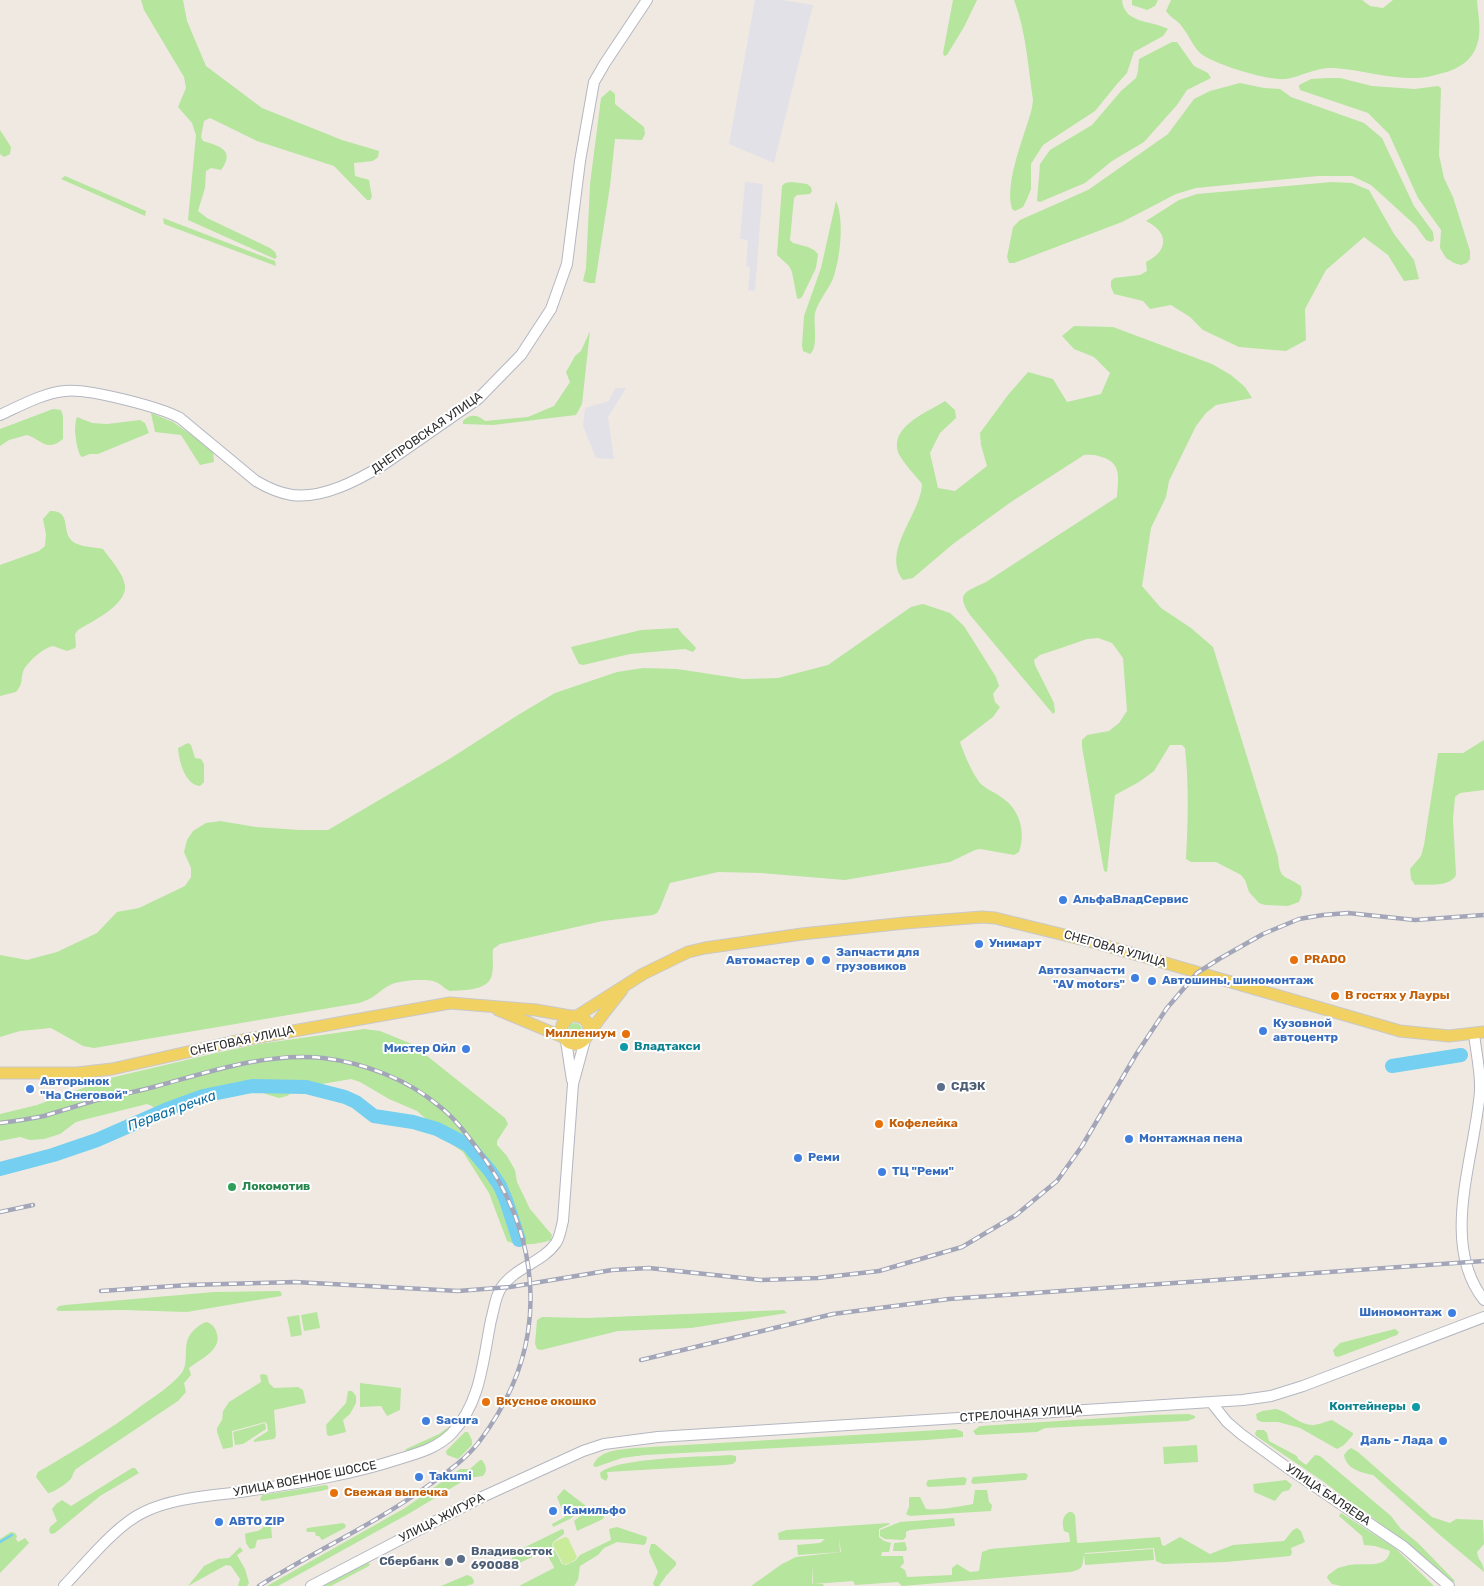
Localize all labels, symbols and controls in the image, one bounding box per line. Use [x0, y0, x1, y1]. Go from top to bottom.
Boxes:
street label: ДНЕПРОВСКАЯ УЛИЦА [369, 389, 485, 477]
place label: АльфаВладСервис [1073, 893, 1189, 907]
marker: АльфаВладСервис [1057, 894, 1069, 906]
street label: СНЕГОВАЯ УЛИЦА [1062, 927, 1168, 971]
place label: Унимарт [989, 937, 1042, 951]
marker: Унимарт [973, 938, 985, 950]
place label: Запчасти для грузовиков [836, 946, 920, 974]
place label: PRADO [1304, 953, 1346, 967]
place label: Автомастер [726, 954, 800, 968]
marker: Запчасти для грузовиков [820, 954, 832, 966]
marker: PRADO [1288, 954, 1300, 966]
marker: Автомастер [804, 955, 816, 967]
place label: Автозапчасти "AV motors" [1038, 964, 1125, 992]
marker: Автозапчасти "AV motors" [1129, 972, 1141, 984]
place label: Автошины, шиномонтаж [1162, 974, 1314, 988]
marker: Автошины, шиномонтаж [1146, 975, 1158, 987]
place label: В гостях у Лауры [1345, 989, 1450, 1003]
marker: В гостях у Лауры [1329, 990, 1341, 1002]
place label: Кузовной автоцентр [1273, 1017, 1338, 1045]
street label: СНЕГОВАЯ УЛИЦА [189, 1023, 295, 1059]
marker: Кузовной автоцентр [1257, 1025, 1269, 1037]
place label: Миллениум [545, 1027, 616, 1041]
marker: Миллениум [620, 1028, 632, 1040]
place label: Владтакси [634, 1040, 700, 1054]
marker: Владтакси [618, 1041, 630, 1053]
place label: Мистер Ойл [384, 1042, 456, 1056]
marker: Мистер Ойл [460, 1043, 472, 1055]
place label: Авторынок "На Снеговой" [40, 1075, 128, 1103]
place label: СДЭК [951, 1080, 986, 1094]
marker: СДЭК [935, 1081, 947, 1093]
marker: Авторынок "На Снеговой" [24, 1083, 36, 1095]
water label: Первая речка [125, 1087, 219, 1135]
place label: Кофелейка [889, 1117, 958, 1131]
marker: Кофелейка [873, 1118, 885, 1130]
place label: Монтажная пена [1139, 1132, 1243, 1146]
marker: Монтажная пена [1123, 1133, 1135, 1145]
place label: Реми [808, 1151, 840, 1165]
marker: Реми [792, 1152, 804, 1164]
place label: ТЦ "Реми" [892, 1165, 954, 1179]
marker: ТЦ "Реми" [876, 1166, 888, 1178]
place label: Локомотив [242, 1180, 310, 1194]
marker: Локомотив [226, 1181, 238, 1193]
place label: Шиномонтаж [1359, 1306, 1442, 1320]
marker: Шиномонтаж [1446, 1307, 1458, 1319]
place label: Вкусное окошко [496, 1395, 596, 1409]
marker: Вкусное окошко [480, 1396, 492, 1408]
place label: Контейнеры [1329, 1400, 1406, 1414]
marker: Контейнеры [1410, 1401, 1422, 1413]
street label: СТРЕЛОЧНАЯ УЛИЦА [959, 1403, 1083, 1425]
place label: Sacura [436, 1414, 478, 1428]
marker: Sacura [420, 1415, 432, 1427]
place label: Даль - Лада [1360, 1434, 1433, 1448]
marker: Даль - Лада [1437, 1435, 1449, 1447]
street label: УЛИЦА ВОЕННОЕ ШОССЕ [232, 1458, 378, 1500]
street label: УЛИЦА БАЛЯЕВА [1283, 1461, 1373, 1529]
place label: Takumi [429, 1470, 472, 1484]
marker: Takumi [413, 1471, 425, 1483]
place label: Свежая выпечка [344, 1486, 448, 1500]
marker: Свежая выпечка [328, 1487, 340, 1499]
street label: УЛИЦА ЖИГУРА [397, 1490, 487, 1546]
place label: Камильфо [563, 1504, 626, 1518]
marker: Камильфо [547, 1505, 559, 1517]
place label: АВТО ZIP [229, 1515, 284, 1529]
marker: АВТО ZIP [213, 1516, 225, 1528]
place label: Владивосток 690088 [471, 1545, 552, 1573]
marker: Владивосток 690088 [455, 1553, 467, 1565]
place label: Сбербанк [379, 1555, 439, 1569]
marker: Сбербанк [443, 1556, 455, 1568]

